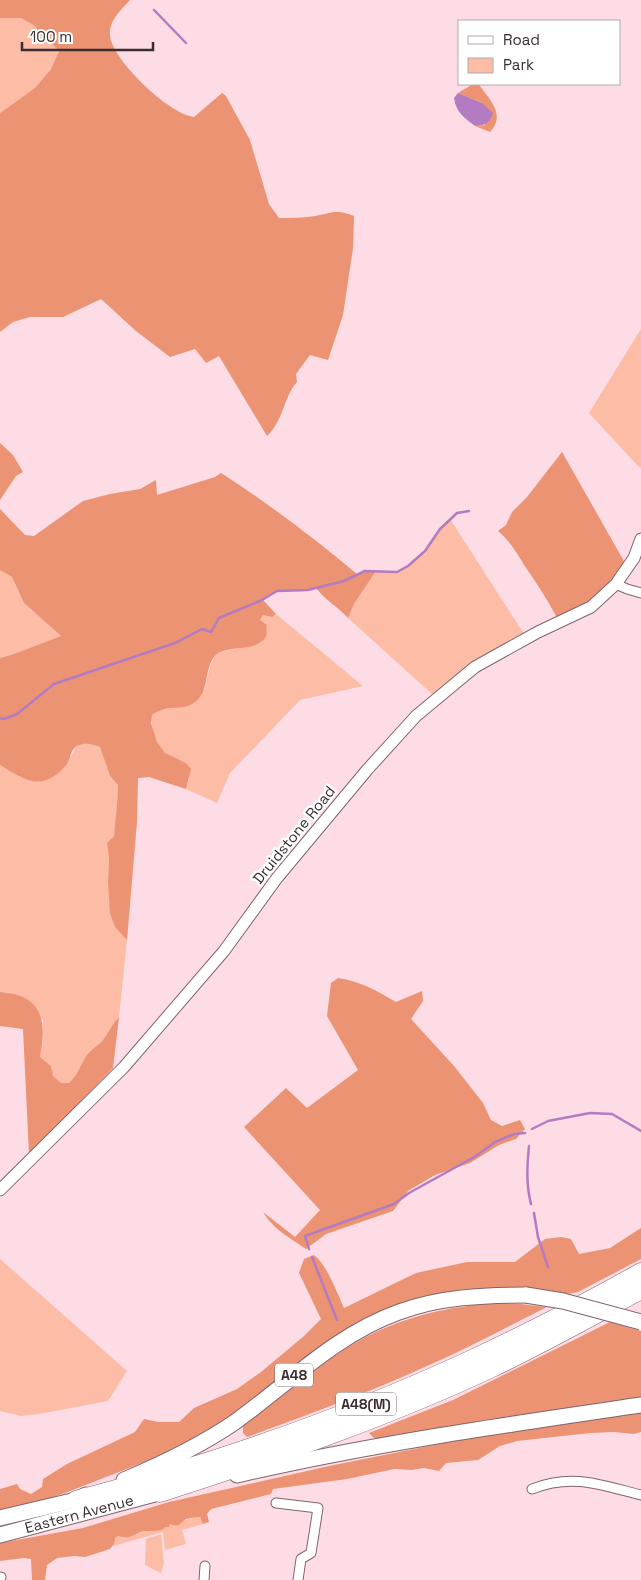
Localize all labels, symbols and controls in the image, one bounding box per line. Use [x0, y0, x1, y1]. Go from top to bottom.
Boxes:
scale bar [22, 20, 154, 52]
legend [458, 20, 621, 85]
text: 100 m [30, 27, 72, 46]
text: Road [503, 30, 540, 49]
text: Park [503, 55, 534, 74]
street label: Druidstone Road [248, 782, 339, 887]
road number: A48 [275, 1364, 313, 1386]
road number: A48(M) [336, 1392, 396, 1416]
street label: Eastern Avenue [23, 1490, 136, 1537]

